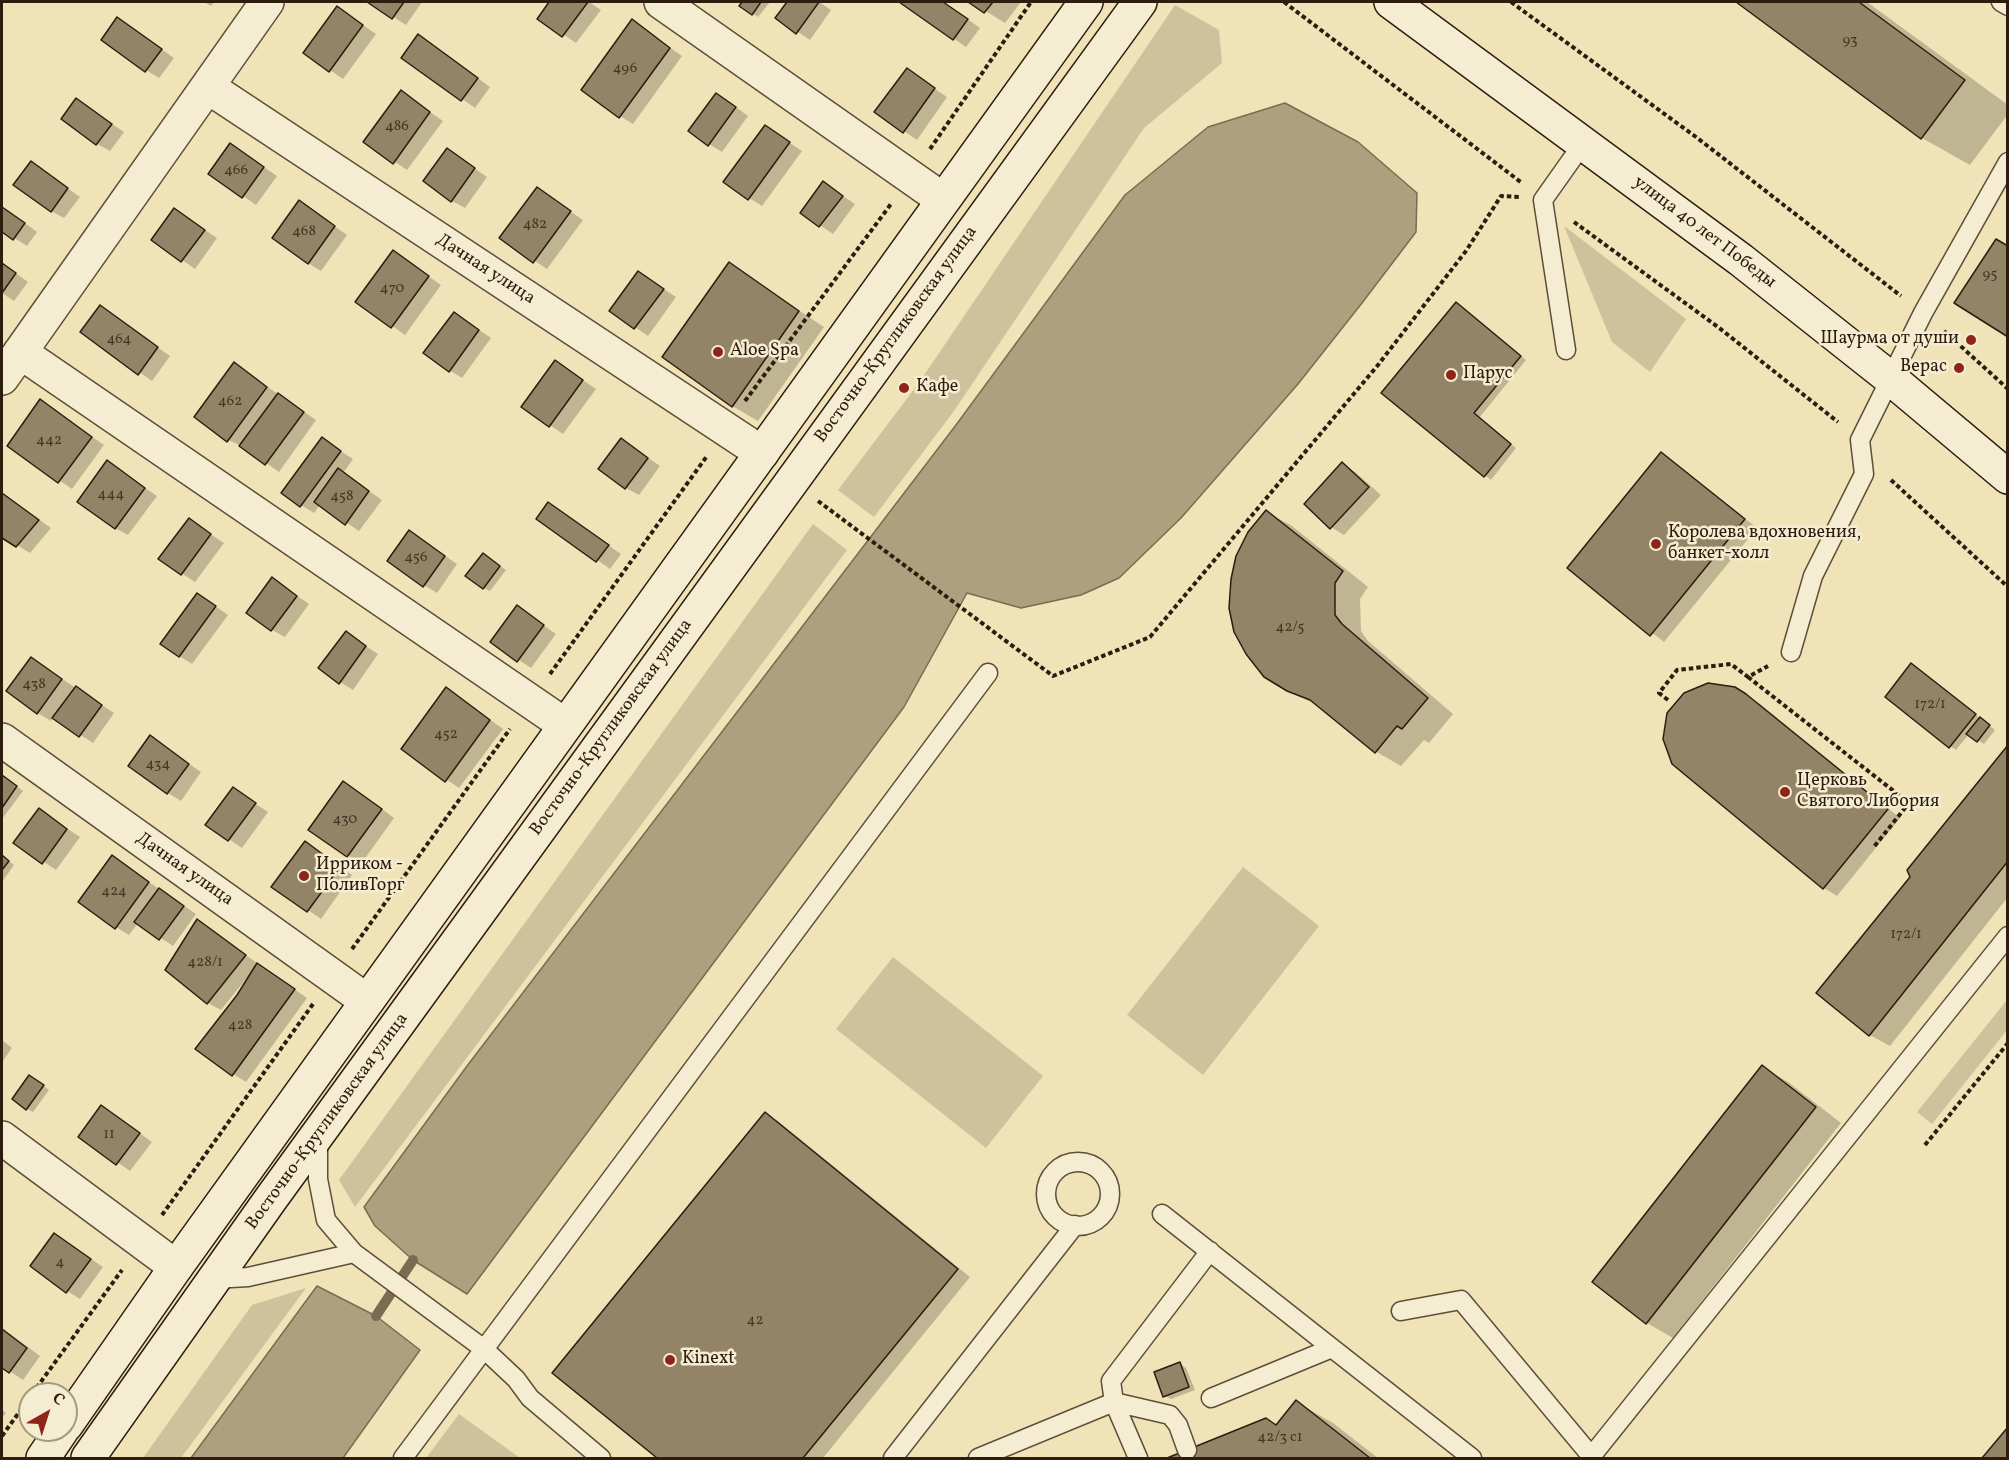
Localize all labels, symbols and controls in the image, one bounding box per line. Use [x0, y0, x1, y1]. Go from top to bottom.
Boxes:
house number: 93 [1842, 32, 1858, 50]
house number: 496 [613, 60, 637, 78]
house number: 486 [385, 118, 409, 136]
house number: 466 [224, 162, 248, 180]
street label: улица 40 лет Победы [1628, 172, 1780, 294]
house number: 482 [523, 216, 547, 234]
street label: Восточно-Кругликовская улица [811, 222, 983, 448]
house number: 468 [292, 223, 316, 241]
street label: Дачная улица [431, 230, 539, 310]
house number: 95 [1983, 266, 1997, 284]
house number: 470 [380, 280, 404, 298]
place label: Шаурма от души [1820, 329, 1959, 351]
house number: 464 [107, 331, 131, 349]
marker: Шаурма от души [1964, 333, 1978, 347]
place label: Aloe Spa [730, 341, 799, 363]
marker: Aloe Spa [711, 345, 725, 359]
place label: Верас [1900, 357, 1947, 379]
marker: Верас [1952, 361, 1966, 375]
place label: Парус [1463, 364, 1513, 386]
marker: Парус [1444, 368, 1458, 382]
place label: Кафе [916, 377, 958, 399]
marker: Кафе [897, 381, 911, 395]
house number: 462 [218, 393, 242, 411]
house number: 442 [36, 432, 62, 450]
house number: 444 [98, 486, 124, 504]
house number: 458 [330, 488, 354, 506]
place label: Королева вдохновения, банкет-холл [1668, 523, 1861, 566]
marker: Королева вдохновения, банкет-холл [1649, 537, 1663, 551]
house number: 456 [404, 549, 428, 567]
street label: Восточно-Кругликовская улица [526, 615, 698, 841]
house number: 42/5 [1276, 619, 1304, 637]
house number: 438 [22, 676, 46, 694]
house number: 172/1 [1914, 696, 1946, 714]
house number: 452 [434, 726, 458, 744]
house number: 434 [145, 756, 171, 774]
place label: Церковь Святого Либория [1797, 771, 1939, 814]
marker: Церковь Святого Либория [1778, 785, 1792, 799]
house number: 430 [333, 811, 357, 829]
street label: Дачная улица [131, 828, 237, 912]
place label: Ирриком - ПоливТорг [316, 855, 405, 898]
marker: Ирриком - ПоливТорг [297, 869, 311, 883]
house number: 424 [101, 883, 127, 901]
house number: 172/1 [1890, 926, 1922, 944]
house number: 428/1 [187, 954, 223, 972]
street label: Восточно-Кругликовская улица [242, 1009, 414, 1235]
house number: 428 [228, 1017, 252, 1035]
house number: 11 [103, 1126, 115, 1144]
house number: 4 [56, 1254, 64, 1272]
house number: 42 [746, 1312, 764, 1330]
place label: Kinext [682, 1349, 735, 1371]
marker: Kinext [663, 1353, 677, 1367]
north arrow [18, 1382, 78, 1442]
text: С [47, 1388, 69, 1411]
house number: 42/3 с1 [1257, 1429, 1303, 1447]

